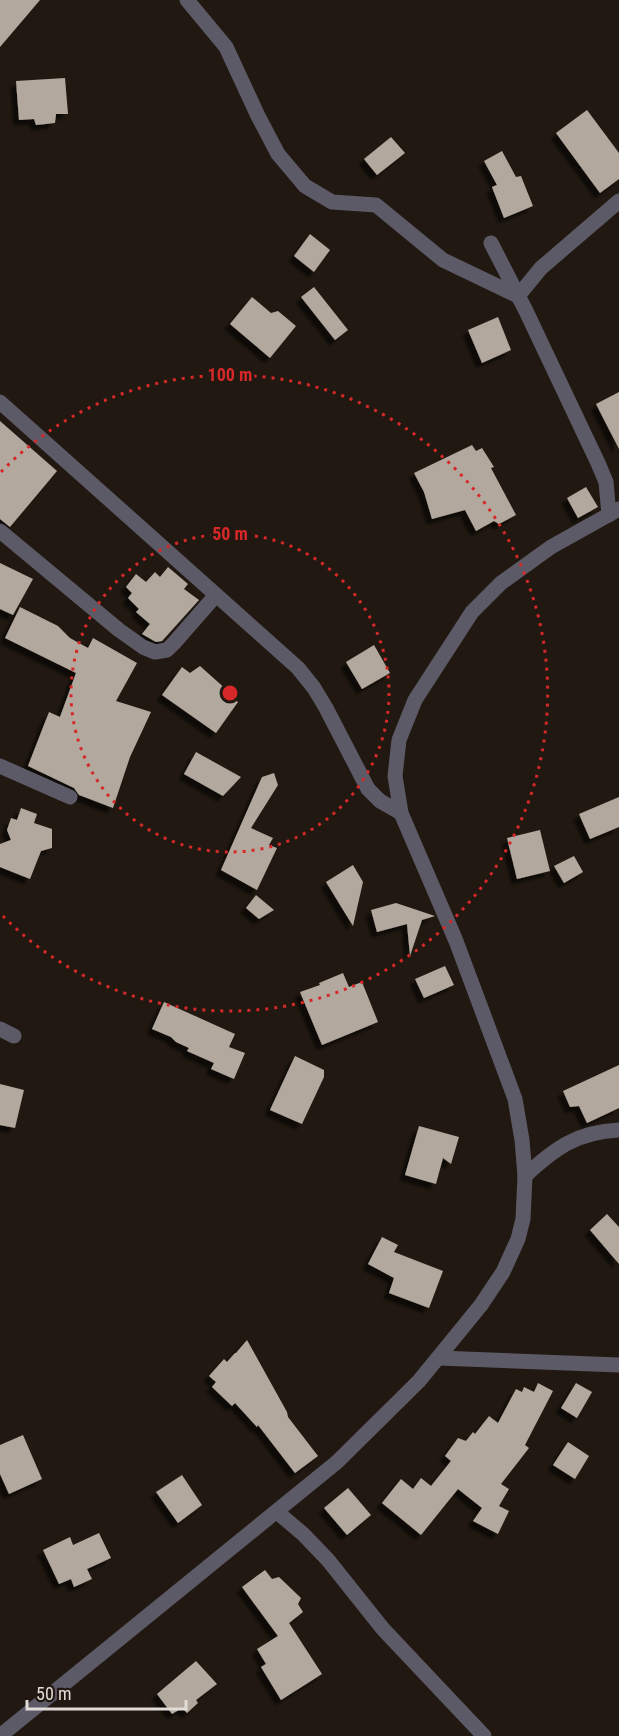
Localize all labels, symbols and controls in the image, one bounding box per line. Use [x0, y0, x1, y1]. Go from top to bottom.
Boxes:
text: 100 m [208, 364, 252, 385]
text: 50 m [212, 523, 248, 544]
centre of rings [220, 683, 240, 703]
scale bar [27, 1673, 186, 1711]
text: 50 m [36, 1683, 71, 1704]

